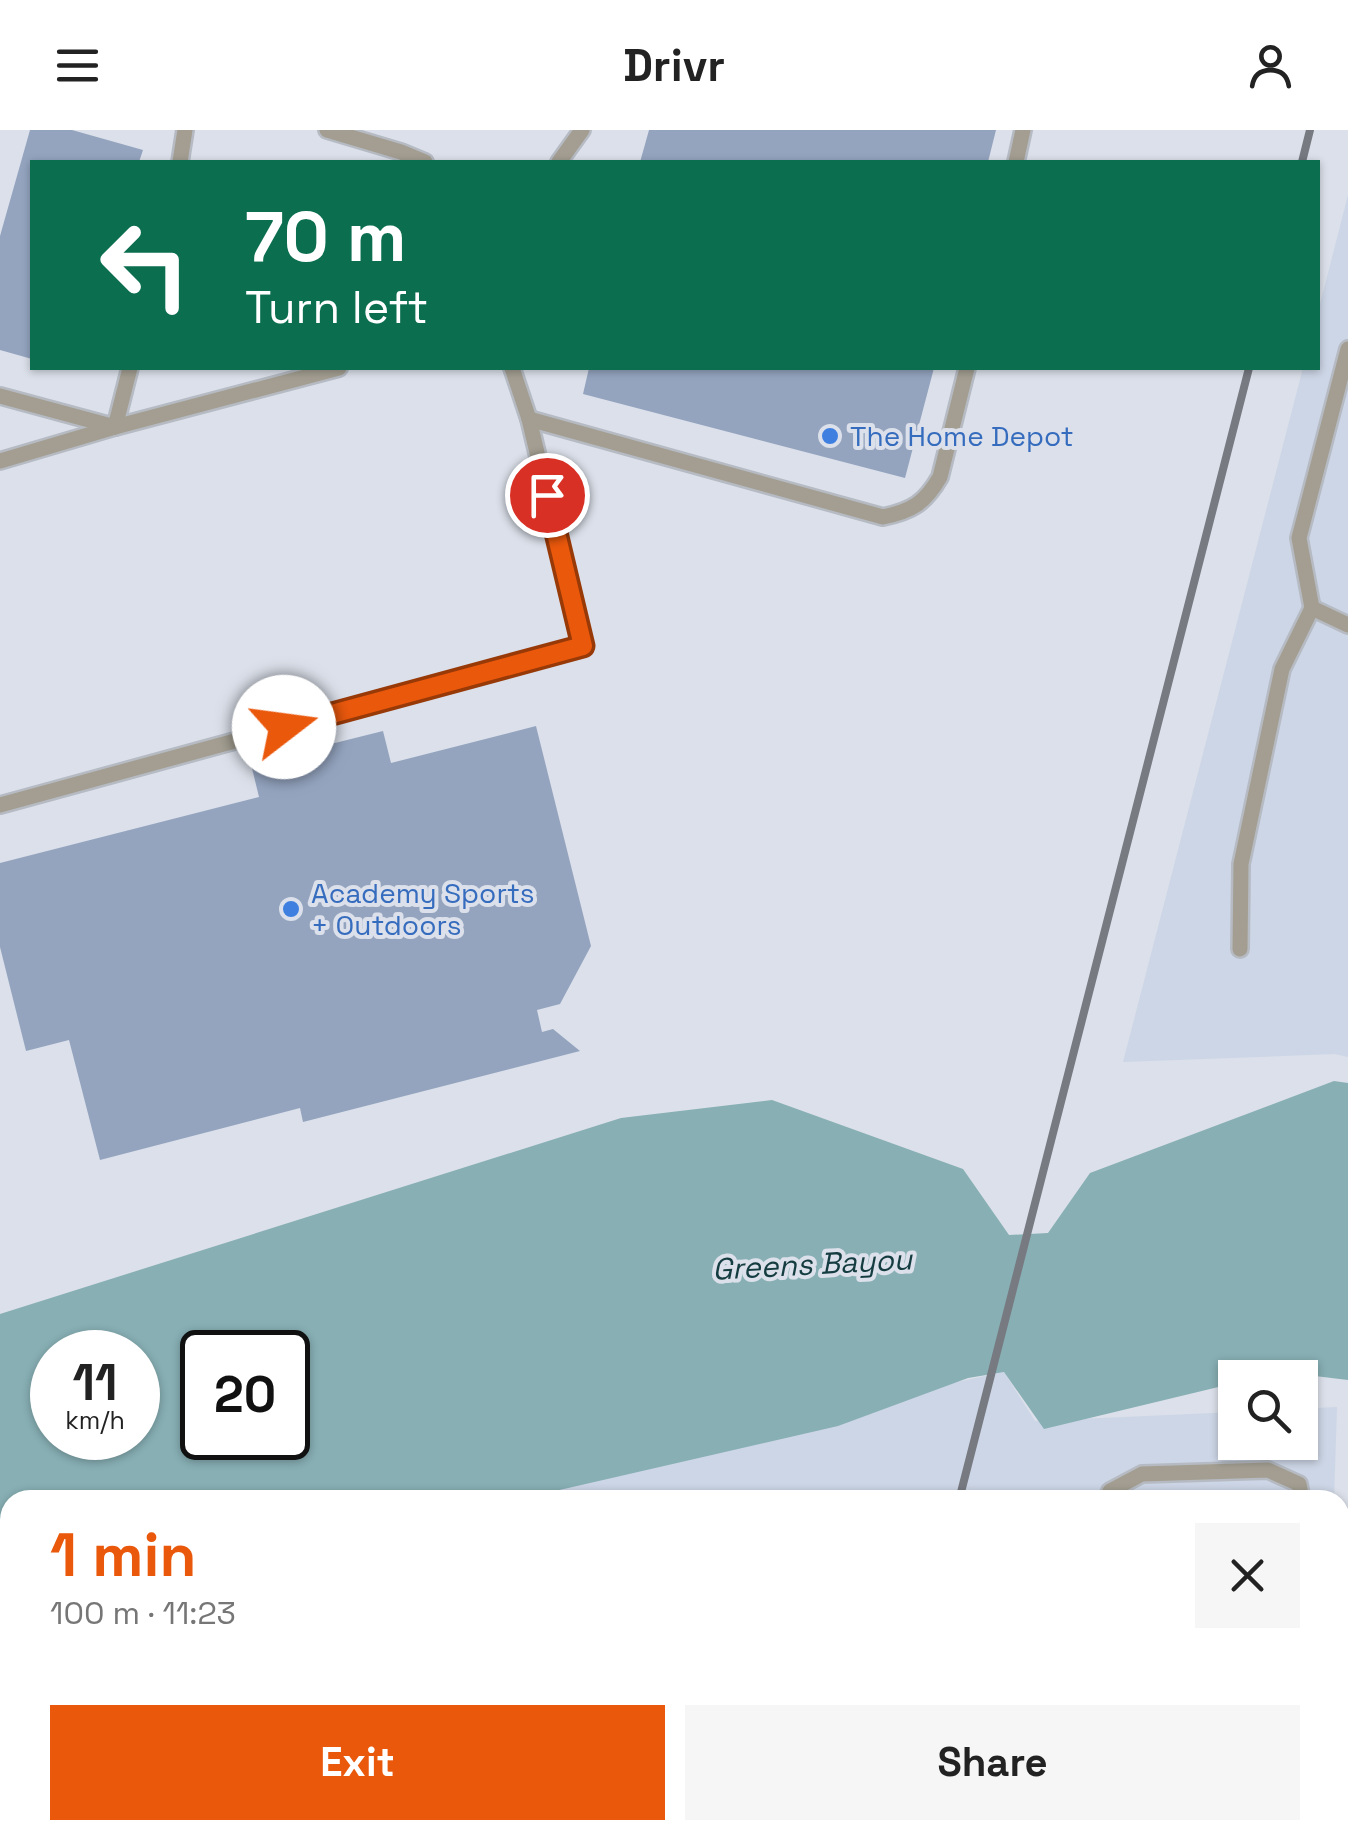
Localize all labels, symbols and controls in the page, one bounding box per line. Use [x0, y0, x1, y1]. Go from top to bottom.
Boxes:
text: Drivr [623, 37, 725, 94]
icon: menu [50, 38, 105, 93]
icon: person [1243, 38, 1298, 93]
text: 70 m [245, 192, 406, 281]
icon: left [80, 200, 210, 330]
text: Turn left [245, 279, 428, 336]
place label: The Home Depot [850, 418, 1074, 454]
marker: The Home Depot [819, 425, 841, 447]
pin [505, 453, 590, 538]
icon: arrive [520, 468, 575, 523]
position arrow [232, 675, 336, 779]
place label: Academy Sports + Outdoors [311, 875, 535, 943]
marker: Academy Sports + Outdoors [280, 898, 302, 920]
water label: Greens Bayou [711, 1239, 914, 1289]
speed limit sign: 20 [180, 1330, 310, 1460]
text: 11 [72, 1351, 118, 1415]
map controls [1218, 1360, 1318, 1460]
button: search [1218, 1360, 1318, 1460]
text: km/h [65, 1404, 125, 1436]
text: 1 min [50, 1517, 197, 1594]
button: close [1195, 1523, 1300, 1628]
text: 100 m · 11:23 [50, 1593, 236, 1633]
button: Exit [50, 1705, 665, 1820]
button: Share [685, 1705, 1300, 1820]

